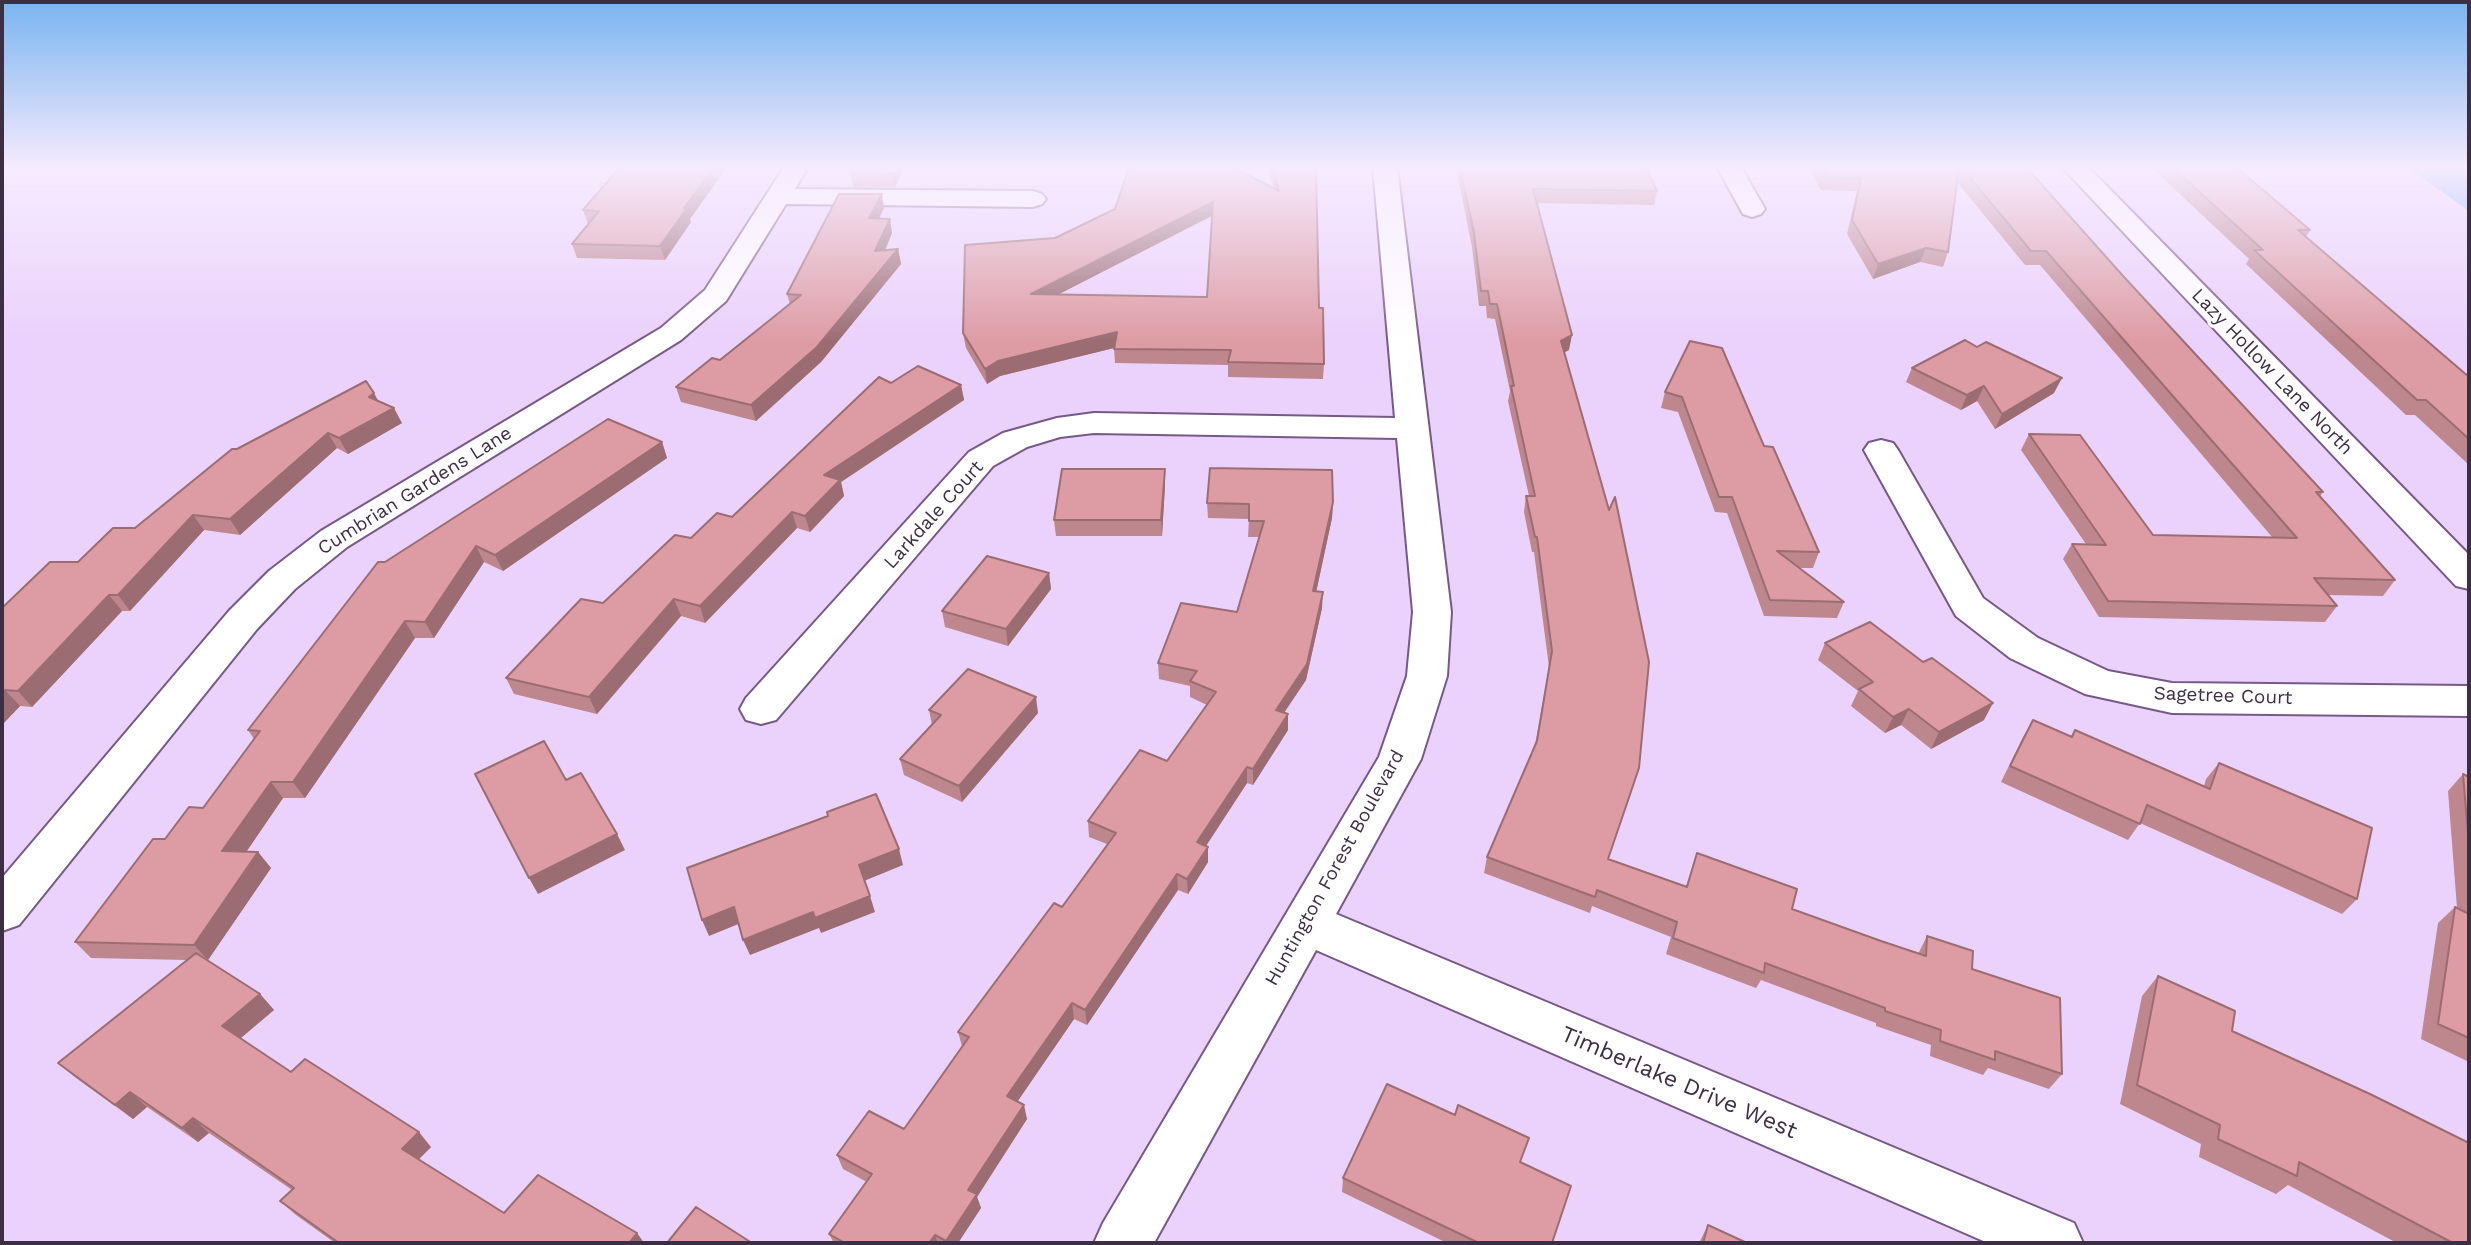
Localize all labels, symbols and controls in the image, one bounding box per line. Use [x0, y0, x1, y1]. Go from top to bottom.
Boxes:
street label: Lazy Hollow Lane North [2187, 284, 2357, 460]
street label: Cumbrian Gardens Lane [314, 422, 516, 560]
street label: Larkdale Court [880, 456, 988, 574]
street label: Sagetree Court [2153, 682, 2293, 710]
street label: Huntington Forest Boulevard [1260, 746, 1410, 990]
street label: Timberlake Drive West [1557, 1021, 1801, 1145]

